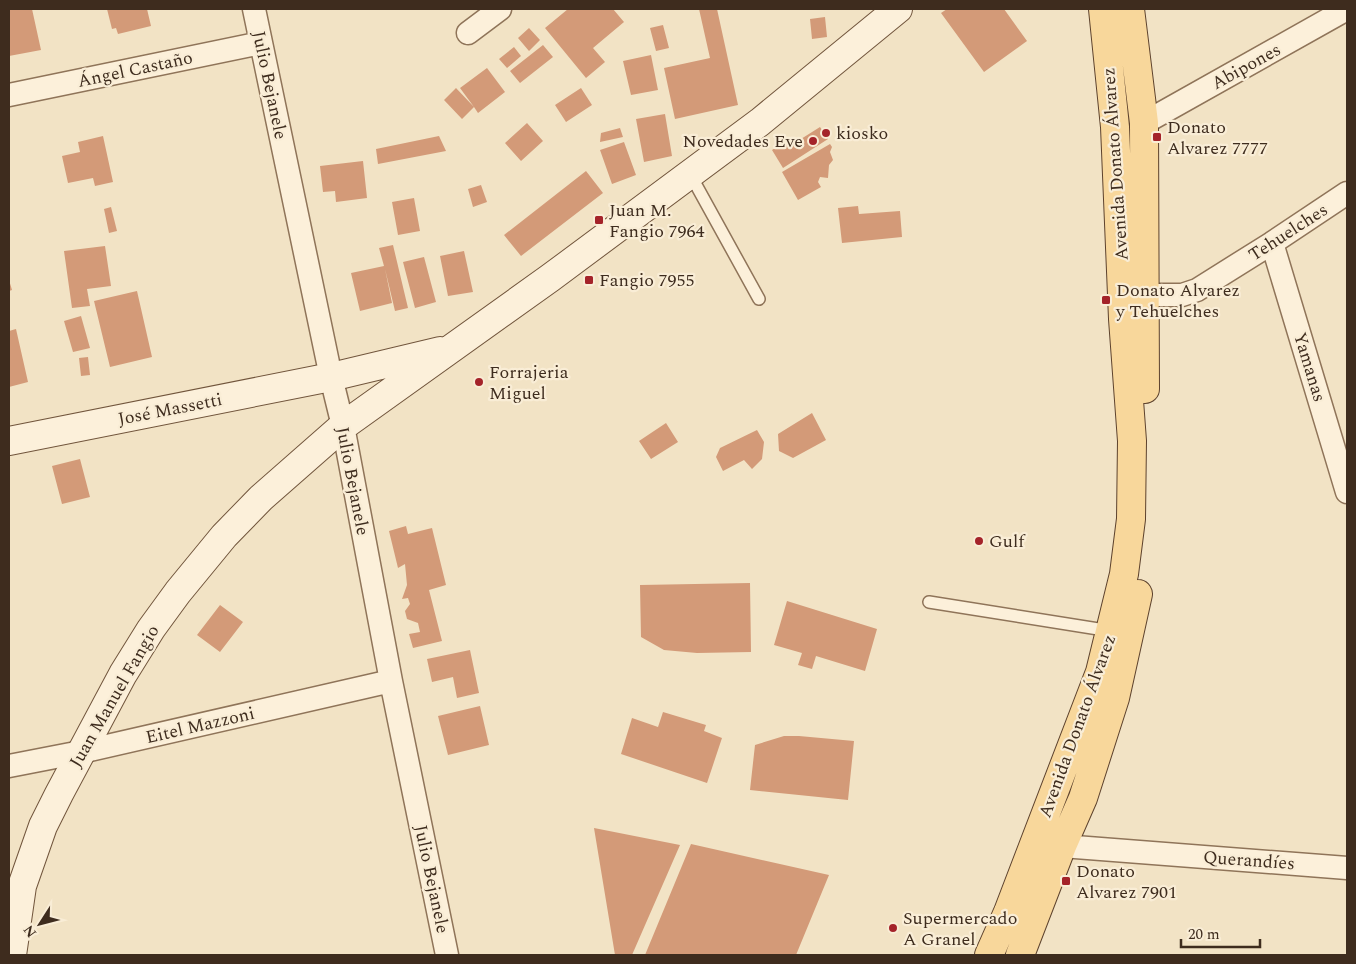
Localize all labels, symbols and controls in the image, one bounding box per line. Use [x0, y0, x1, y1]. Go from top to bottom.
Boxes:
street label: Julio Bejanele [245, 28, 294, 142]
street label: Abipones [1207, 36, 1286, 97]
street label: Ángel Castaño [75, 44, 195, 95]
street label: Avenida Donato Álvarez [1095, 66, 1136, 261]
place label: Donato Alvarez 7777 [1167, 114, 1268, 162]
place label: kiosko [836, 120, 888, 147]
marker: kiosko [820, 127, 832, 139]
place label: Novedades Eve [683, 128, 803, 155]
marker: Donato Alvarez 7777 [1151, 131, 1163, 143]
marker: Novedades Eve [807, 135, 819, 147]
place label: Juan M. Fangio 7964 [609, 197, 705, 245]
street label: Tehuelches [1243, 197, 1333, 268]
marker: Juan M. Fangio 7964 [593, 214, 605, 226]
place label: Fangio 7955 [599, 267, 695, 294]
marker: Fangio 7955 [583, 274, 595, 286]
place label: Donato Alvarez y Tehuelches [1115, 277, 1240, 325]
marker: Donato Alvarez y Tehuelches [1100, 294, 1112, 306]
street label: Yamanas [1286, 329, 1333, 405]
place label: Forrajeria Miguel [489, 359, 569, 407]
marker: Forrajeria Miguel [473, 376, 485, 388]
street label: José Massetti [116, 386, 225, 433]
street label: Julio Bejanele [329, 424, 376, 538]
place label: Gulf [989, 528, 1026, 555]
marker: Gulf [973, 535, 985, 547]
street label: Juan Manuel Fangio [63, 620, 166, 773]
street label: Avenida Donato Álvarez [1032, 631, 1123, 822]
street label: Eitel Mazzoni [143, 700, 257, 751]
street label: Julio Bejanele [407, 822, 456, 936]
street label: Querandíes [1202, 844, 1296, 877]
place label: Donato Alvarez 7901 [1076, 858, 1177, 906]
marker: Donato Alvarez 7901 [1060, 875, 1072, 887]
north arrow [15, 899, 65, 949]
place label: Supermercado A Granel [903, 905, 1017, 953]
scale bar [1181, 916, 1260, 948]
text: N [18, 921, 42, 942]
marker: Supermercado A Granel [887, 922, 899, 934]
text: 20 m [1188, 923, 1220, 946]

